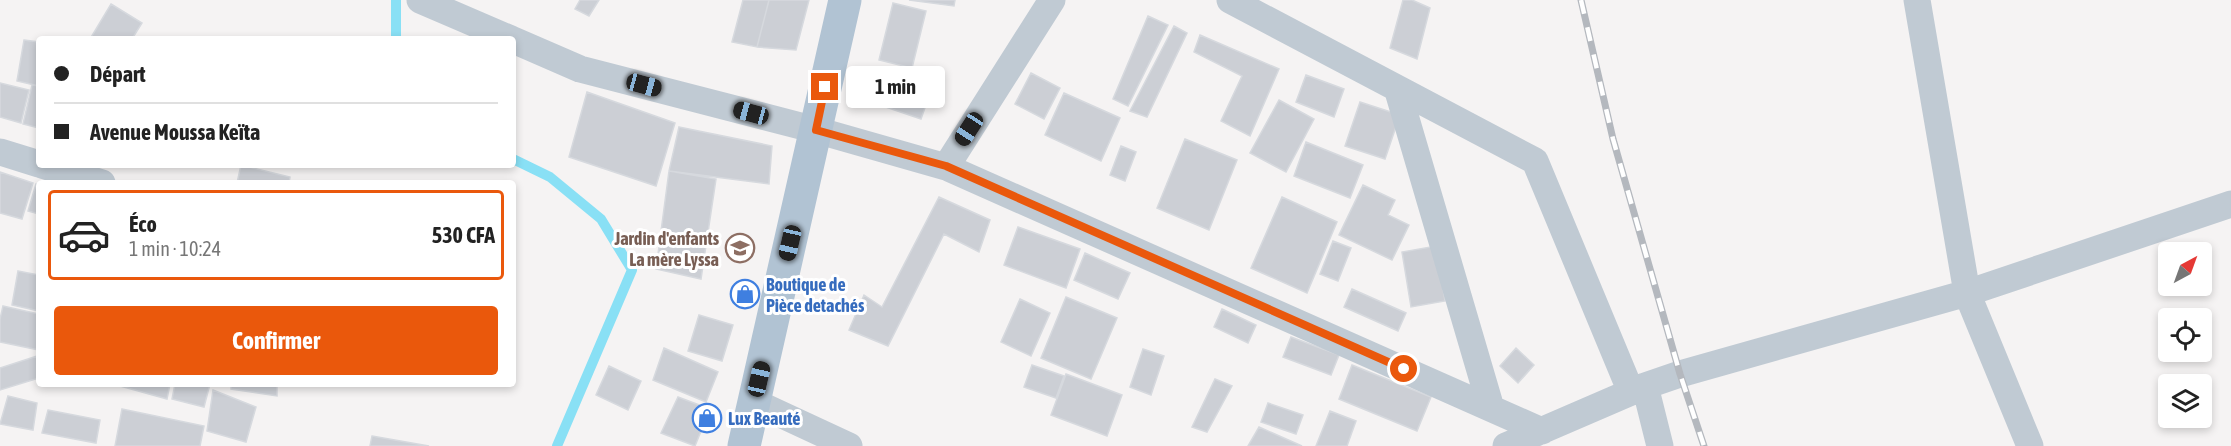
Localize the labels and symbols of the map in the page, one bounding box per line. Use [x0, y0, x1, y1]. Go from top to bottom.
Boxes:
callout: 1 min [846, 66, 945, 108]
car [624, 72, 664, 98]
route end [811, 73, 838, 100]
car [731, 100, 771, 126]
car [952, 109, 986, 149]
car [777, 223, 803, 263]
place label: Jardin d'enfants La mère Lyssa [613, 228, 720, 270]
school or university icon: Jardin d'enfants La mère Lyssa [724, 232, 756, 264]
north arrow [2158, 242, 2212, 296]
place label: Boutique de Pièce detachés [766, 274, 865, 316]
shop icon: Boutique de Pièce detachés [729, 278, 761, 310]
route start [1390, 355, 1417, 382]
car [746, 359, 772, 399]
shop icon: Lux Beauté [691, 402, 723, 434]
place label: Lux Beauté [728, 408, 800, 429]

